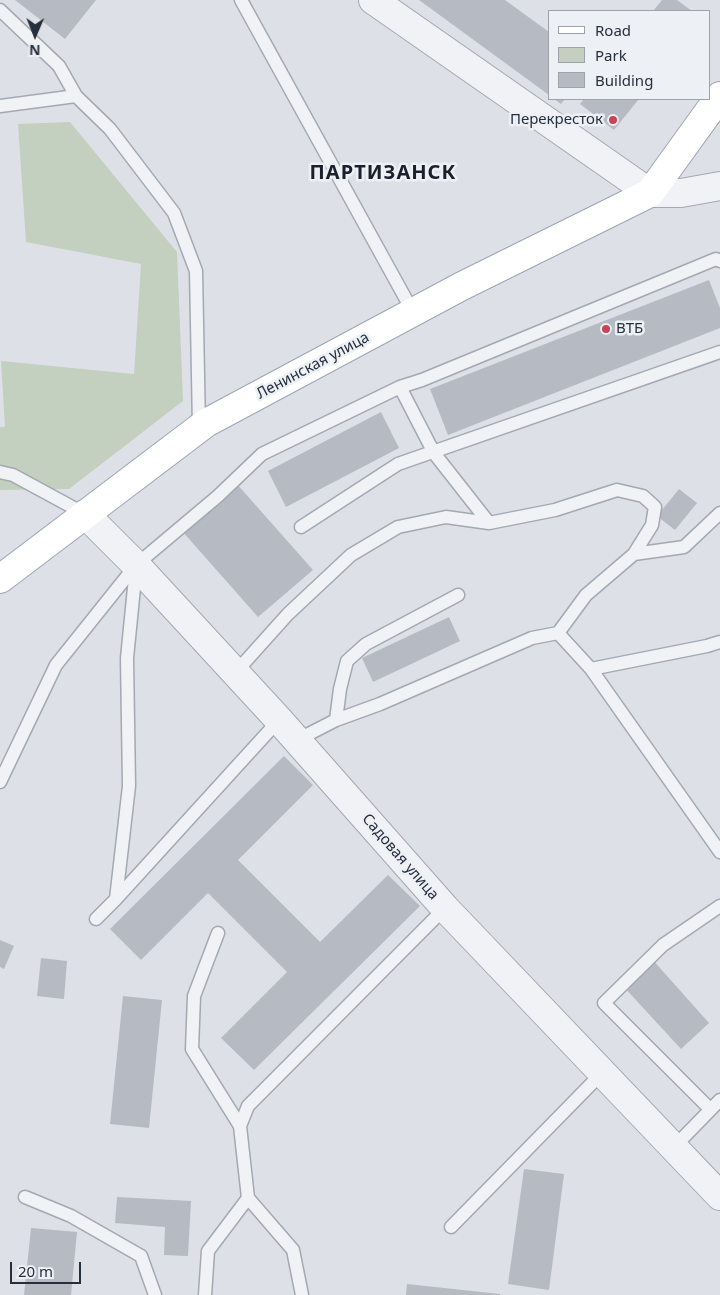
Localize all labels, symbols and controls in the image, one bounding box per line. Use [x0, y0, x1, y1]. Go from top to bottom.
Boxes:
north arrow [10, 10, 60, 60]
legend [548, 10, 710, 100]
text: Road [595, 20, 631, 40]
text: N [29, 41, 41, 60]
text: Park [595, 45, 627, 65]
text: Building [595, 70, 653, 90]
place label: Перекресток [510, 111, 603, 129]
marker: Перекресток [607, 114, 619, 126]
district label: ПАРТИЗАНСК [308, 161, 458, 185]
place label: ВТБ [616, 320, 643, 338]
marker: ВТБ [600, 323, 612, 335]
street label: Ленинская улица [254, 329, 372, 403]
street label: Садовая улица [358, 810, 442, 904]
scale bar [12, 1252, 84, 1284]
text: 20 m [18, 1261, 53, 1281]

